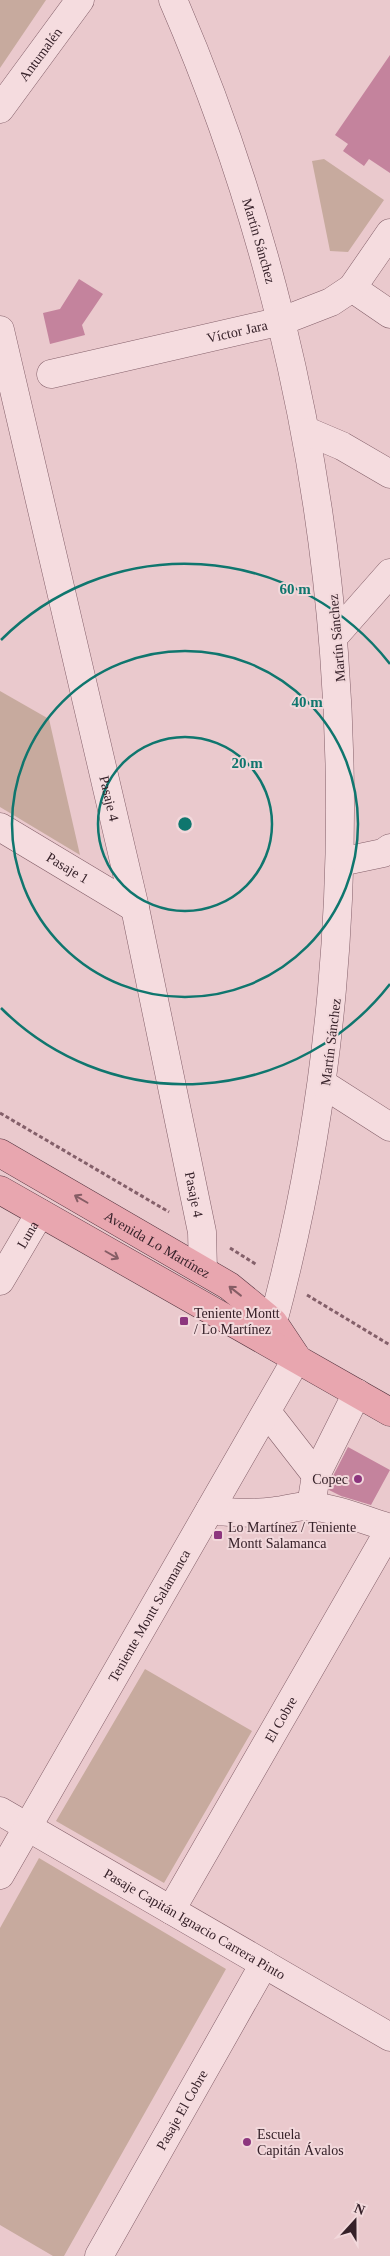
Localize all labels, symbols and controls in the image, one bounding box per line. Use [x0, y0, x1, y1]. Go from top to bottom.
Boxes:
street label: Antumalén [16, 25, 65, 84]
street label: Martín Sánchez [240, 196, 279, 285]
street label: Víctor Jara [205, 317, 270, 346]
text: 60 m [279, 581, 311, 597]
street label: Martín Sánchez [326, 593, 348, 683]
text: 40 m [291, 694, 323, 710]
text: 20 m [231, 755, 263, 771]
street label: Pasaje 4 [97, 774, 122, 823]
centre of rings [176, 815, 194, 833]
street label: Pasaje 1 [44, 849, 91, 886]
street label: Martín Sánchez [318, 997, 344, 1087]
street label: Pasaje 4 [182, 1170, 206, 1219]
one-way arrow [74, 1194, 88, 1204]
street label: Avenida Lo Martínez [102, 1208, 213, 1281]
street label: Luna [14, 1218, 42, 1251]
one-way arrow [105, 1250, 119, 1260]
one-way arrow [228, 1286, 242, 1296]
place label: Teniente Montt / Lo Martínez [194, 1306, 280, 1337]
marker: Teniente Montt / Lo Martínez [178, 1315, 190, 1327]
place label: Copec [312, 1472, 348, 1487]
marker: Copec [352, 1473, 364, 1485]
place label: Lo Martínez / Teniente Montt Salamanca [228, 1520, 356, 1551]
marker: Lo Martínez / Teniente Montt Salamanca [212, 1529, 224, 1541]
street label: Teniente Montt Salamanca [105, 1546, 193, 1684]
street label: El Cobre [262, 1694, 300, 1745]
street label: Pasaje Capitán Ignacio Carrera Pinto [101, 1865, 288, 1982]
street label: Pasaje El Cobre [153, 2067, 210, 2152]
place label: Escuela Capitán Ávalos [257, 2127, 344, 2158]
marker: Escuela Capitán Ávalos [241, 2136, 253, 2148]
north arrow [330, 2196, 380, 2246]
text: N [352, 2201, 367, 2218]

